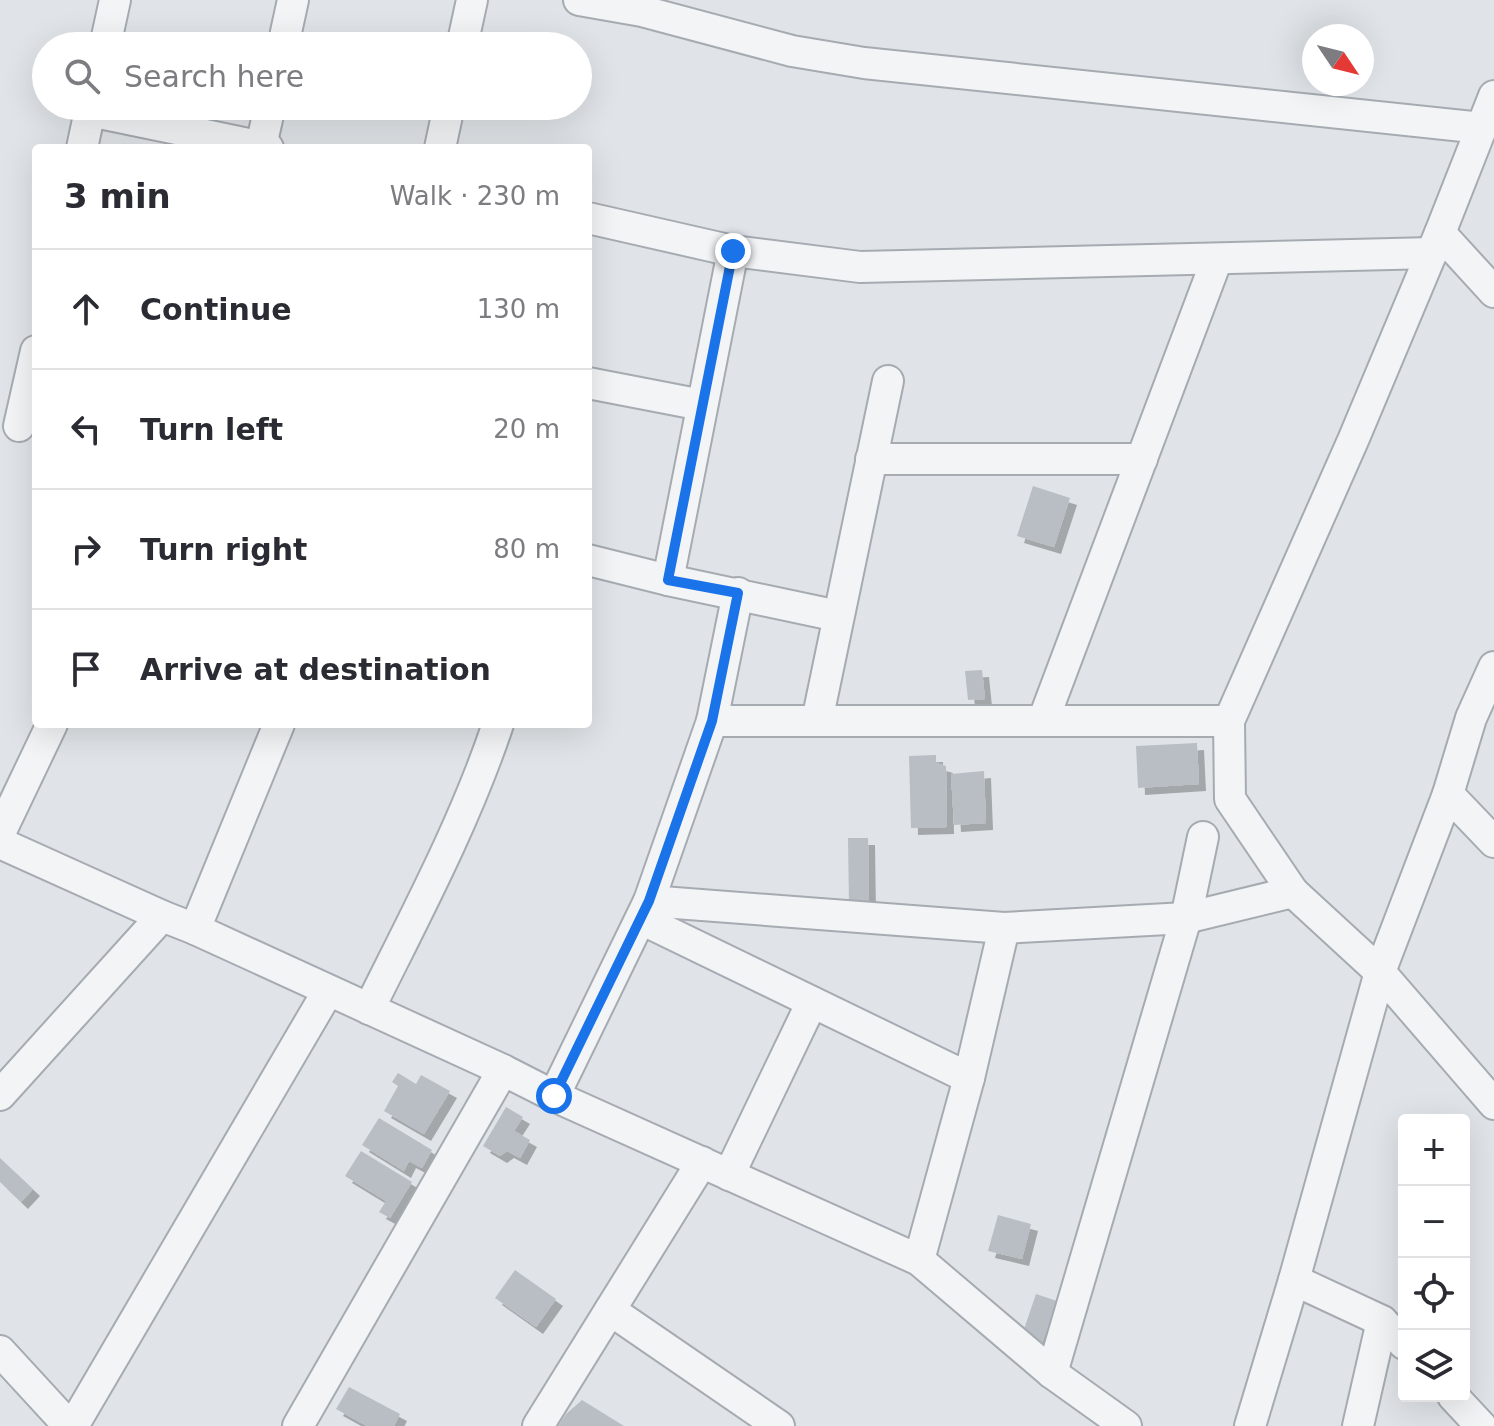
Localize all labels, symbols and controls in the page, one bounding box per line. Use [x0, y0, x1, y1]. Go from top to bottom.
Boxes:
north arrow [1302, 24, 1374, 96]
search box [32, 32, 592, 120]
icon: search [60, 54, 104, 98]
text: Search here [124, 59, 304, 94]
text: 3 min [64, 176, 171, 216]
text: Walk · 230 m [390, 181, 560, 211]
route end [715, 233, 751, 269]
icon: ahead [64, 287, 108, 331]
text: Continue [140, 292, 292, 327]
text: 130 m [477, 294, 560, 324]
icon: left [64, 407, 108, 451]
text: Turn left [140, 412, 283, 447]
text: 20 m [493, 414, 560, 444]
icon: right [64, 527, 108, 571]
text: Turn right [140, 532, 307, 567]
text: 80 m [493, 534, 560, 564]
icon: arrive [64, 647, 108, 691]
text: Arrive at destination [140, 652, 491, 687]
route start [536, 1078, 572, 1114]
map controls [1398, 1114, 1470, 1402]
button: + [1398, 1114, 1470, 1186]
button: − [1398, 1186, 1470, 1258]
button: locate [1398, 1258, 1470, 1330]
button: layers [1398, 1330, 1470, 1402]

